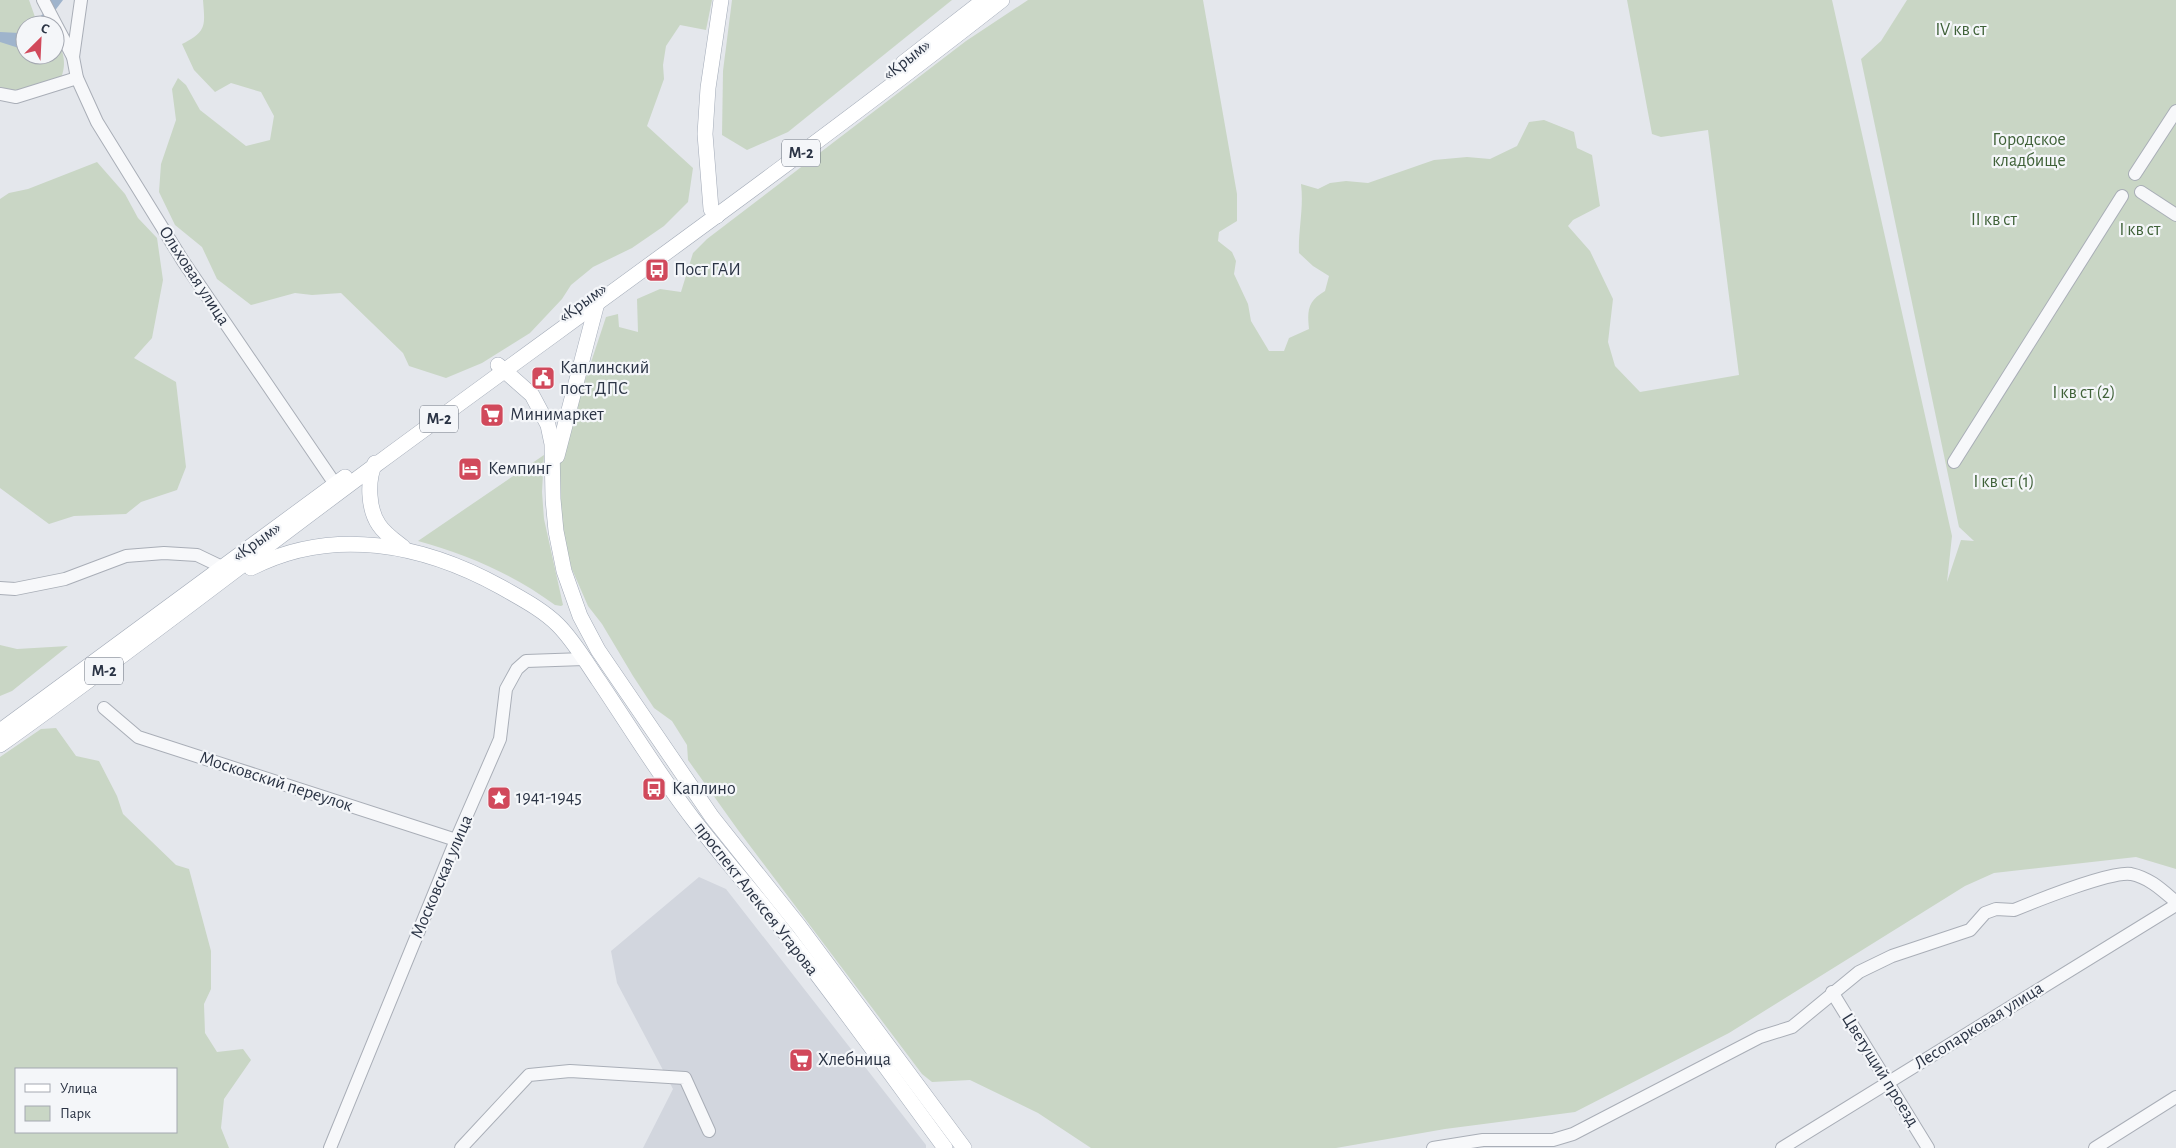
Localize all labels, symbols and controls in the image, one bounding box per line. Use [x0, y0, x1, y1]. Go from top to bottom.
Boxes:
north arrow [15, 15, 65, 65]
text: С [38, 21, 51, 37]
park label: IV кв ст [1936, 21, 1987, 39]
street label: «Крым» [880, 36, 934, 84]
park label: Городское кладбище [1992, 131, 2066, 170]
road number: М-2 [782, 140, 820, 167]
park label: II кв ст [1971, 211, 2017, 229]
park label: I кв ст [2119, 221, 2161, 239]
street label: Ольховая улица [155, 223, 233, 329]
bus stop icon: Пост ГАИ [644, 257, 670, 283]
place label: Пост ГАИ [674, 261, 741, 279]
street label: «Крым» [555, 279, 611, 327]
place label: Каплинский пост ДПС [560, 359, 649, 398]
public building icon: Каплинский пост ДПС [530, 365, 556, 391]
park label: I кв ст (2) [2053, 384, 2115, 402]
supermarket icon: Минимаркет [479, 402, 505, 428]
road number: М-2 [420, 406, 458, 432]
place label: Минимаркет [510, 406, 604, 424]
hotel icon: Кемпинг [457, 456, 483, 482]
place label: Кемпинг [488, 460, 552, 478]
park label: I кв ст (1) [1974, 473, 2034, 491]
street label: «Крым» [229, 518, 285, 566]
road number: М-2 [85, 658, 123, 684]
street label: Московский переулок [197, 749, 356, 815]
bus stop icon: Каплино [641, 776, 667, 802]
place label: Каплино [672, 780, 736, 798]
place icon: 1941-1945 [486, 785, 512, 811]
place label: 1941-1945 [516, 789, 582, 807]
street label: Московская улица [408, 813, 476, 941]
street label: проспект Алексея Угарова [691, 819, 821, 979]
street label: Лесопарковая улица [1911, 979, 2047, 1073]
street label: Цветущий проезд [1838, 1010, 1922, 1130]
supermarket icon: Хлебница [788, 1047, 814, 1073]
place label: Хлебница [818, 1050, 891, 1069]
legend [15, 1068, 178, 1133]
text: Улица [60, 1081, 97, 1096]
text: Парк [60, 1106, 91, 1121]

